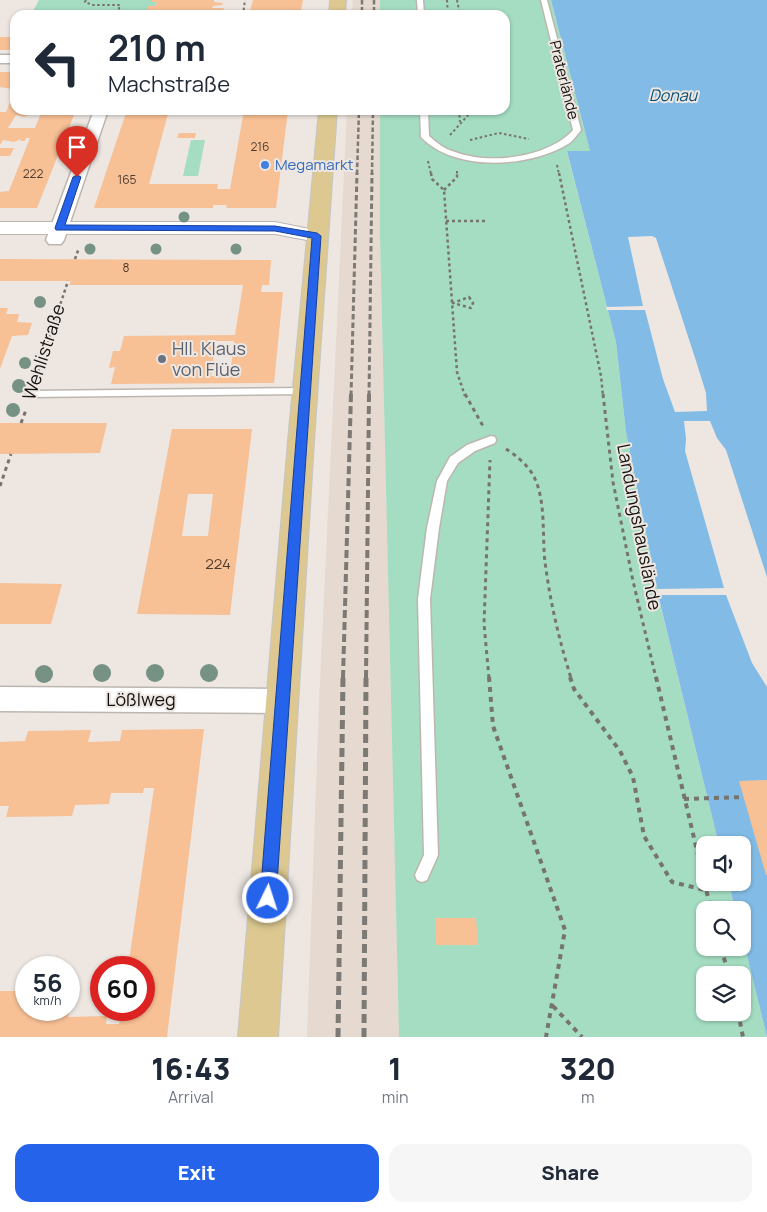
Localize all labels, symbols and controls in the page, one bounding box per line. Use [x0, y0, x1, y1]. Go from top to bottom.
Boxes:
text: 210 m [108, 24, 206, 72]
icon: left [25, 30, 90, 95]
street label: Praterlände [545, 38, 584, 122]
text: Machstraße [108, 69, 230, 99]
water label: Donau [649, 84, 699, 106]
pin [56, 126, 98, 177]
icon: arrive [63, 133, 91, 161]
house number: 216 [251, 138, 269, 155]
place label: Megamarkt [275, 154, 354, 175]
marker: Megamarkt [259, 159, 271, 171]
house number: 222 [23, 165, 43, 182]
house number: 165 [117, 171, 137, 188]
house number: 8 [123, 259, 130, 276]
street label: Wehlistraße [16, 301, 70, 403]
place label: Hll. Klaus von Flüe [172, 336, 246, 381]
marker: Hll. Klaus von Flüe [156, 353, 168, 365]
street label: Landungshauslände [612, 442, 668, 612]
house number: 224 [205, 553, 231, 574]
street label: Lößlweg [106, 687, 176, 711]
map controls [696, 836, 751, 1021]
button: sound [696, 836, 751, 891]
position arrow [241, 871, 293, 923]
button: search [696, 901, 751, 956]
speed limit sign: 60 [90, 956, 155, 1021]
text: 56 [32, 965, 63, 1000]
button: layers [696, 966, 751, 1021]
text: km/h [34, 992, 61, 1009]
text: 16:43 [151, 1048, 230, 1089]
text: 1 [388, 1048, 402, 1089]
text: 320 [560, 1048, 616, 1089]
text: Arrival [168, 1086, 214, 1108]
text: min [382, 1086, 408, 1108]
text: m [581, 1086, 595, 1108]
button: Exit [15, 1144, 379, 1202]
button: Share [389, 1144, 752, 1202]

